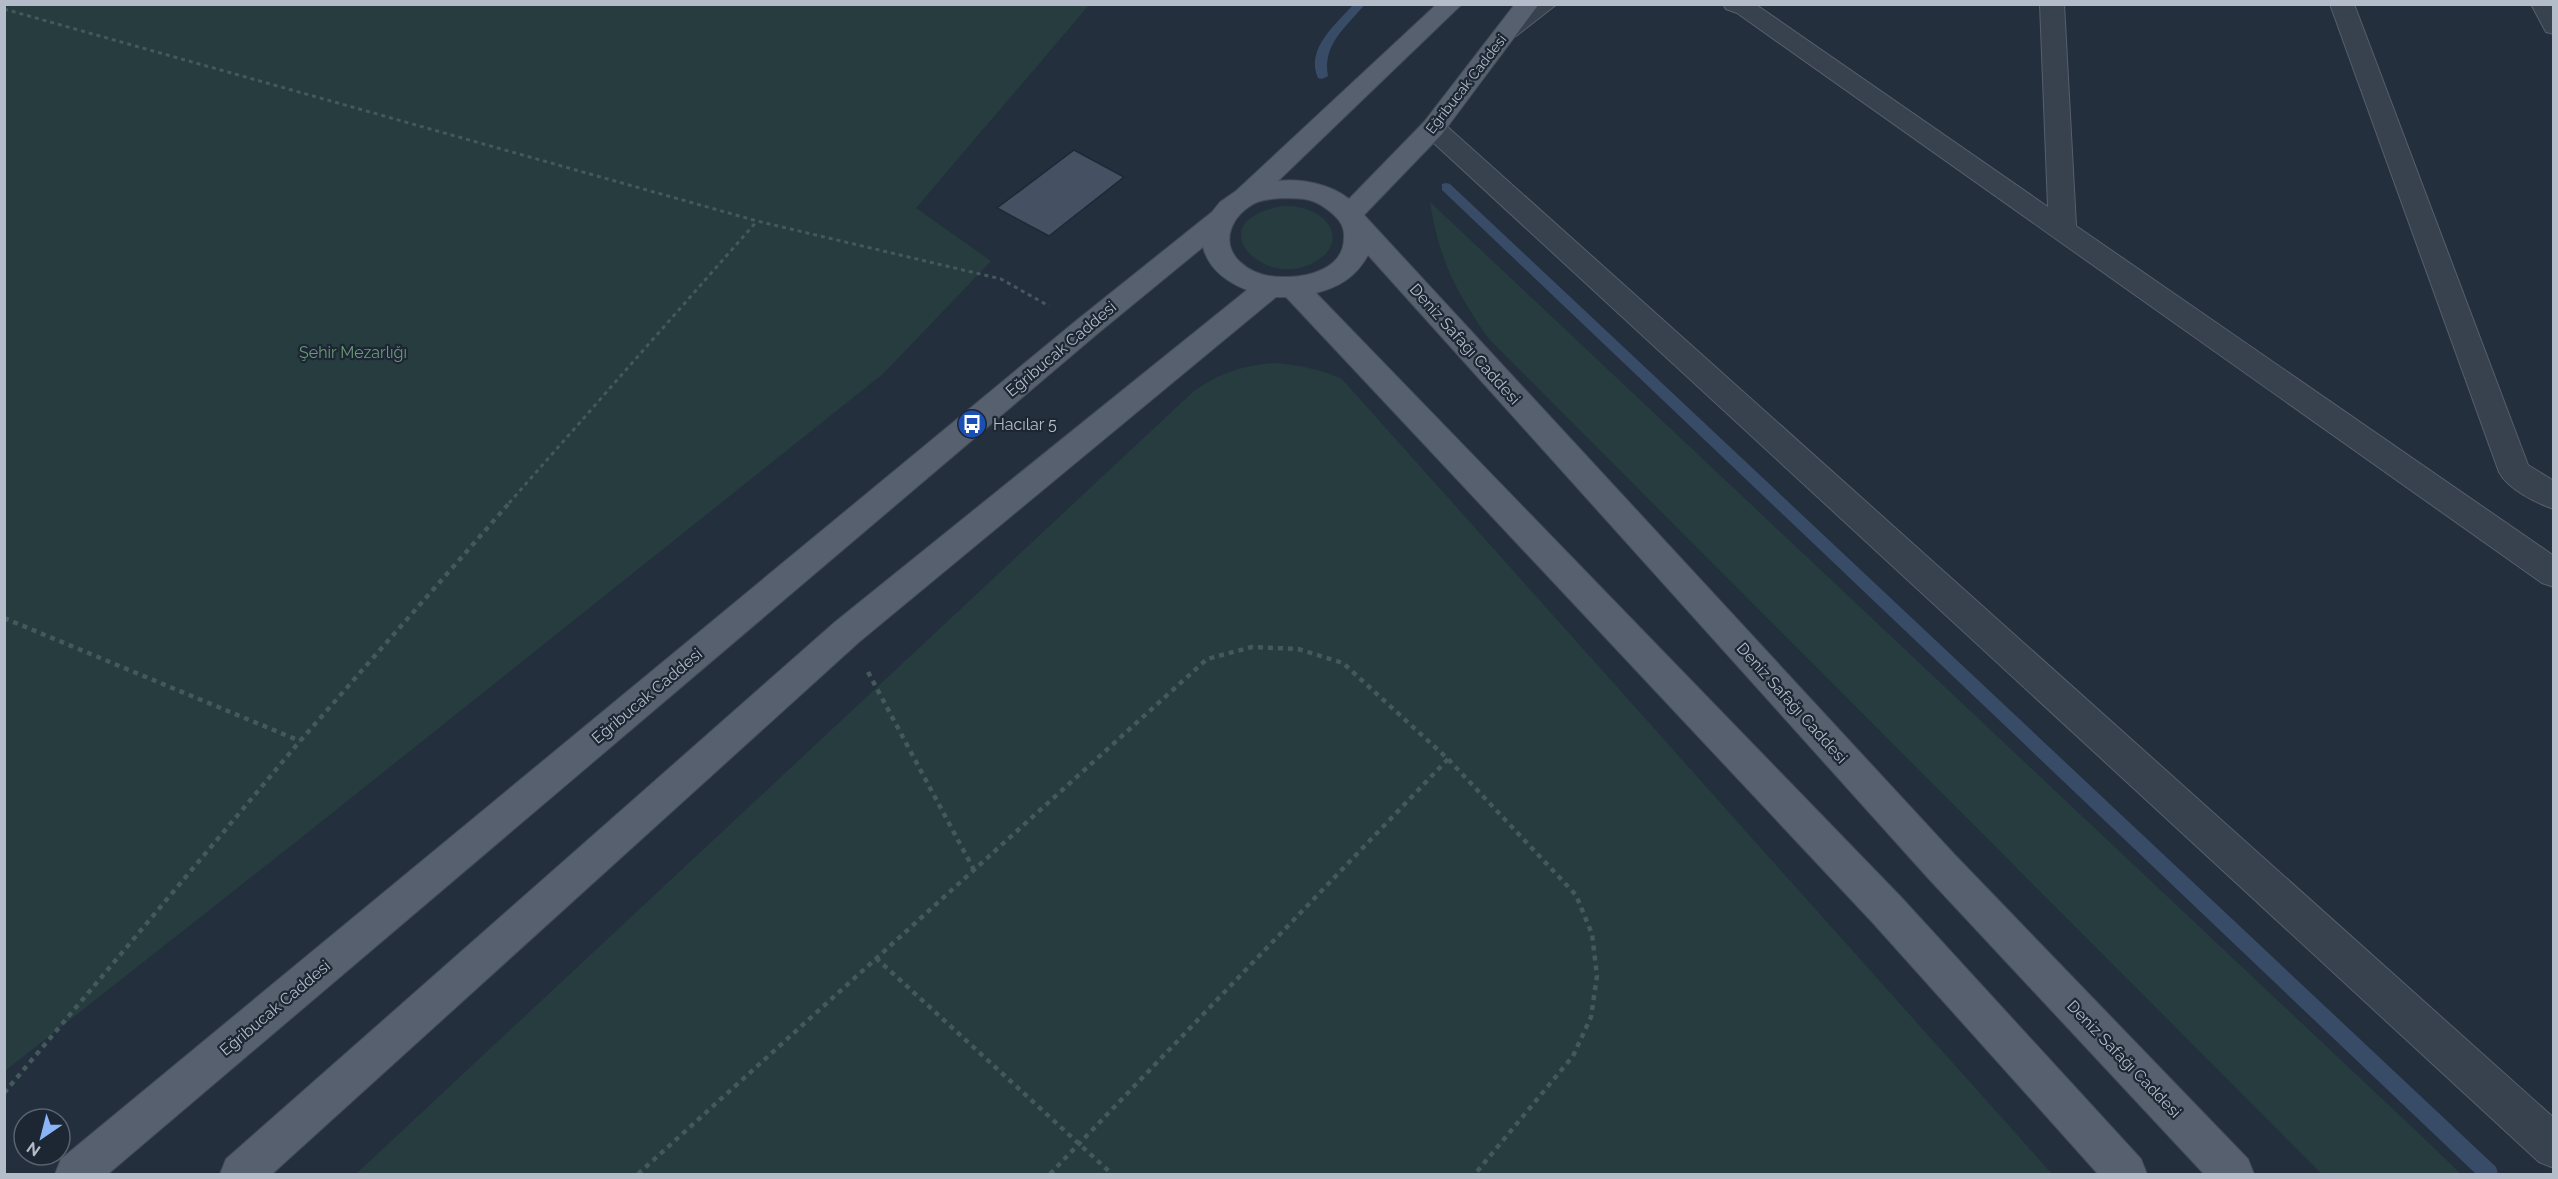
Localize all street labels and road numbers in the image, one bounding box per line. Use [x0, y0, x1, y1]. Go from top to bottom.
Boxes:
street label: Eğribucak Caddesi [1422, 31, 1510, 137]
street label: Deniz Safağı Caddesi [1406, 280, 1524, 408]
street label: Eğribucak Caddesi [1002, 297, 1120, 401]
street label: Deniz Safağı Caddesi [1733, 639, 1851, 767]
street label: Eğribucak Caddesi [588, 644, 706, 748]
street label: Eğribucak Caddesi [216, 956, 334, 1060]
street label: Deniz Safağı Caddesi [2063, 996, 2185, 1122]

